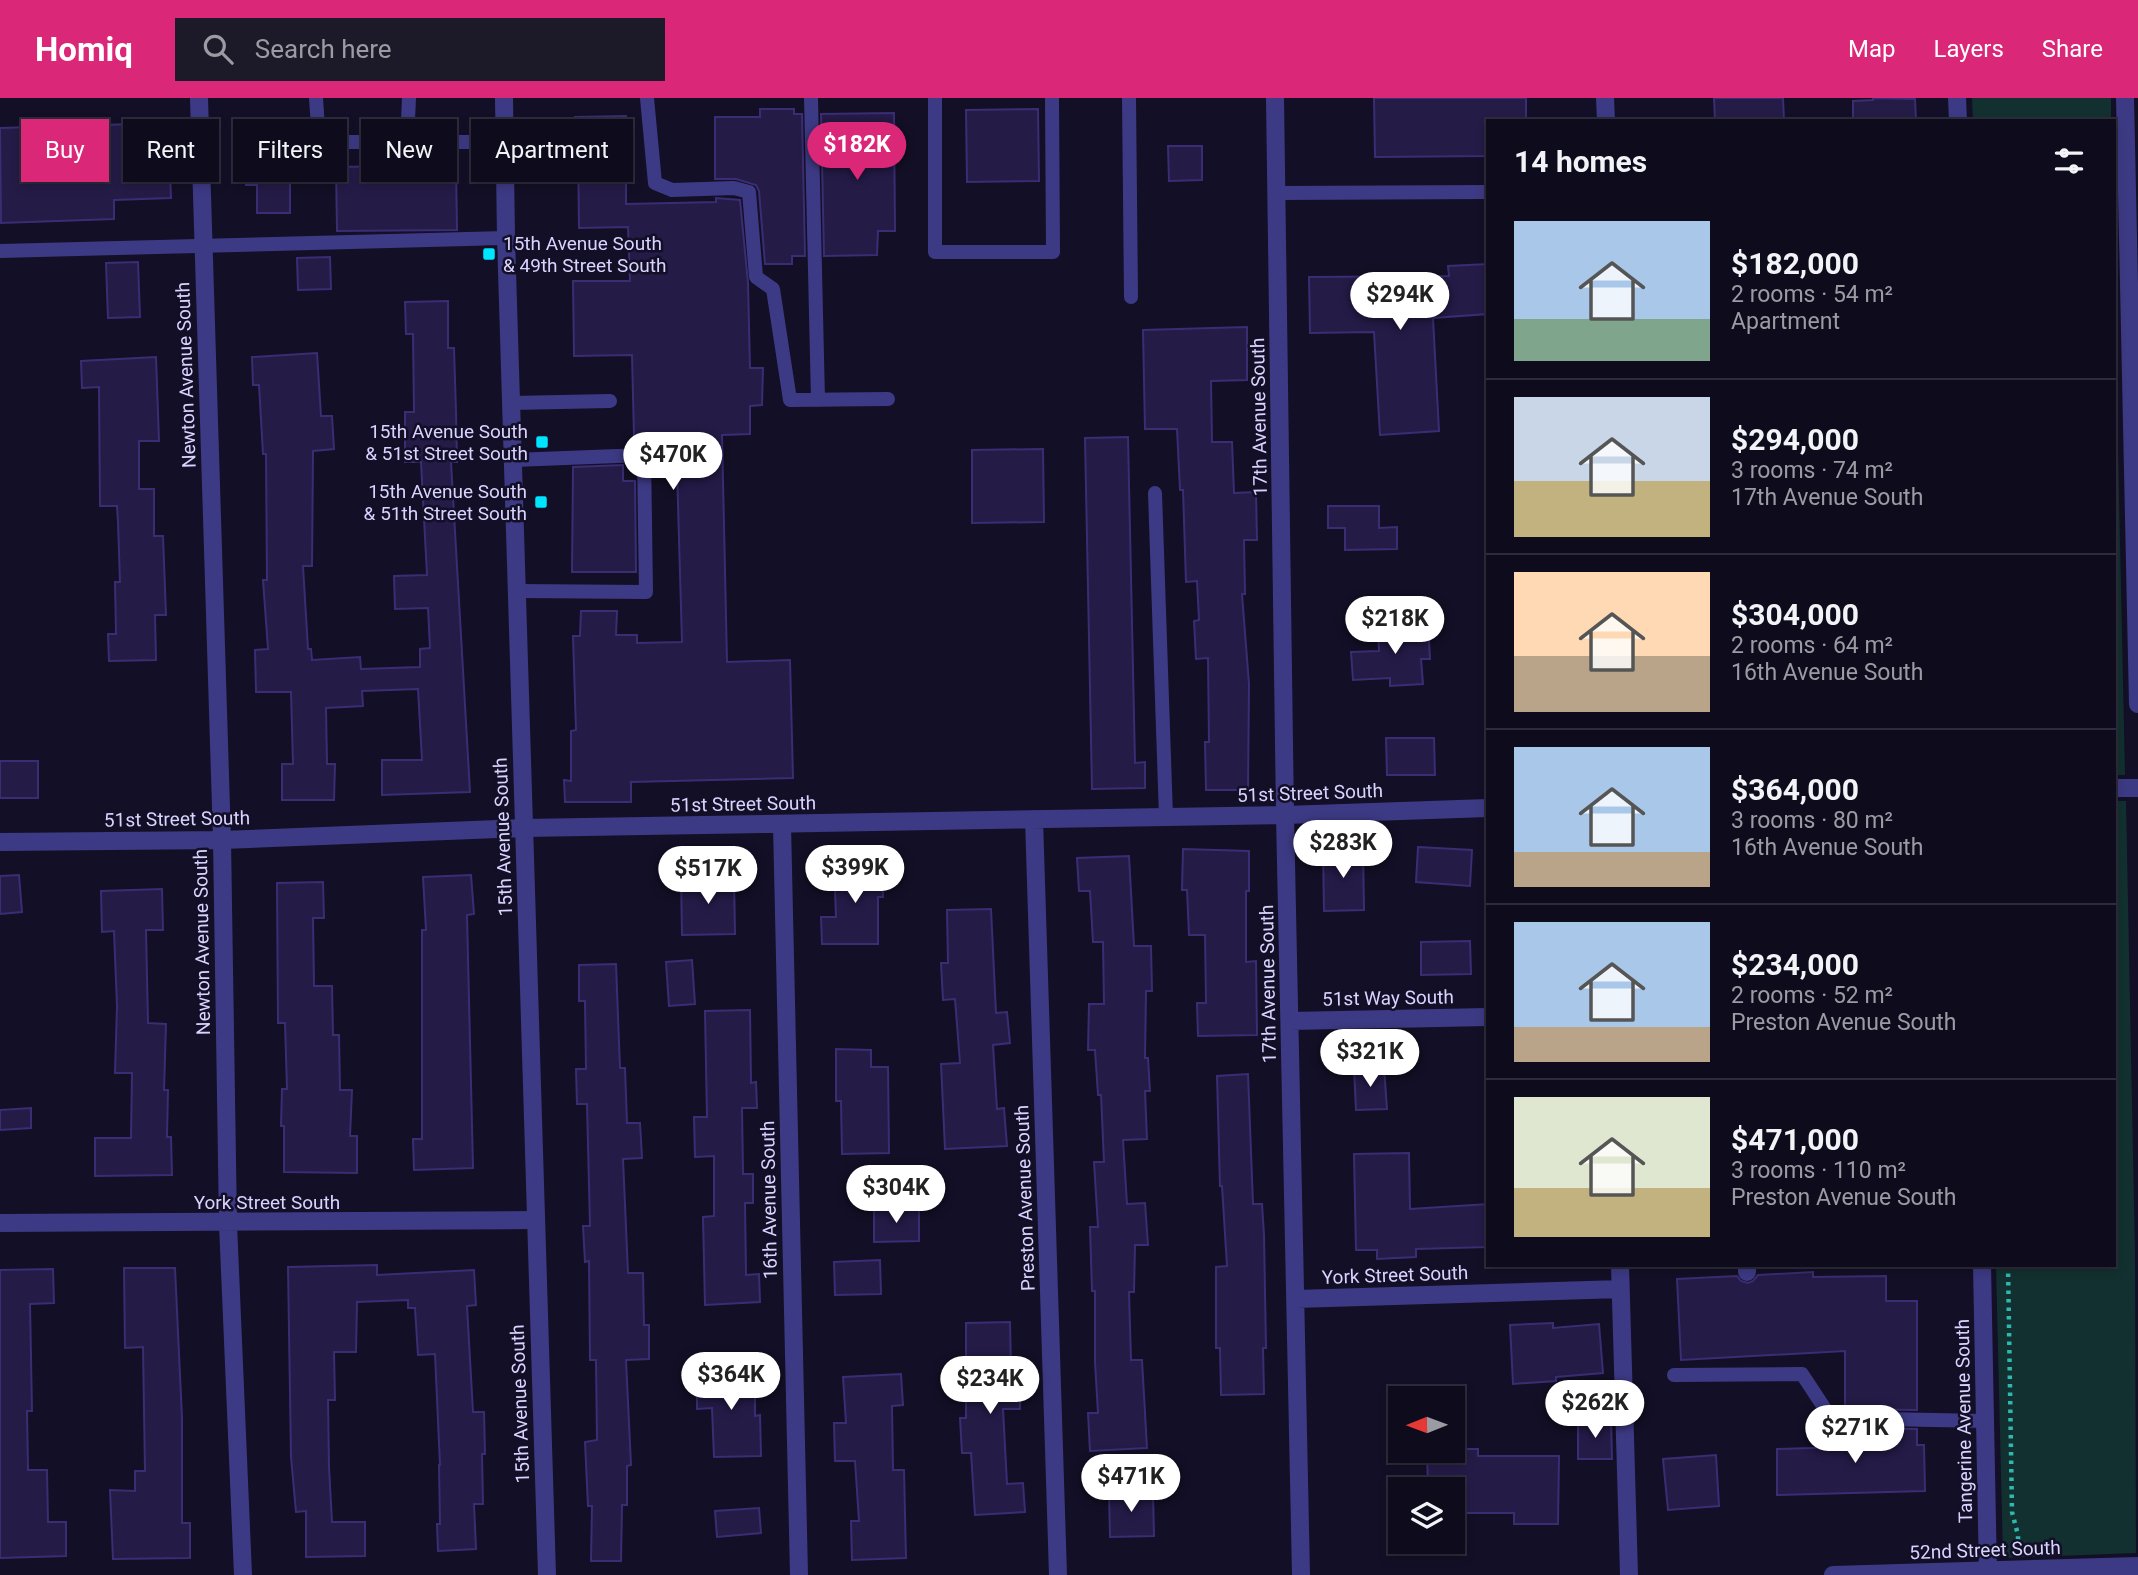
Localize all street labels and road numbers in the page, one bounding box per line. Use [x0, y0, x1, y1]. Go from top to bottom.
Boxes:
street label: Newton Avenue South [171, 282, 201, 468]
street label: 17th Avenue South [1246, 337, 1272, 497]
street label: 15th Avenue South [489, 757, 517, 917]
street label: 51st Street South [1237, 779, 1383, 807]
street label: 51st Street South [670, 791, 816, 817]
street label: 51st Street South [104, 806, 250, 832]
street label: Newton Avenue South [189, 849, 215, 1035]
street label: 17th Avenue South [1255, 904, 1281, 1064]
street label: 51st Way South [1322, 985, 1454, 1011]
street label: Preston Avenue South [1010, 1104, 1040, 1292]
street label: 16th Avenue South [756, 1120, 782, 1280]
street label: York Street South [194, 1191, 340, 1214]
street label: York Street South [1321, 1261, 1469, 1289]
street label: Tangerine Avenue South [1951, 1319, 1977, 1523]
street label: 15th Avenue South [506, 1324, 534, 1484]
street label: 52nd Street South [1909, 1536, 2061, 1564]

